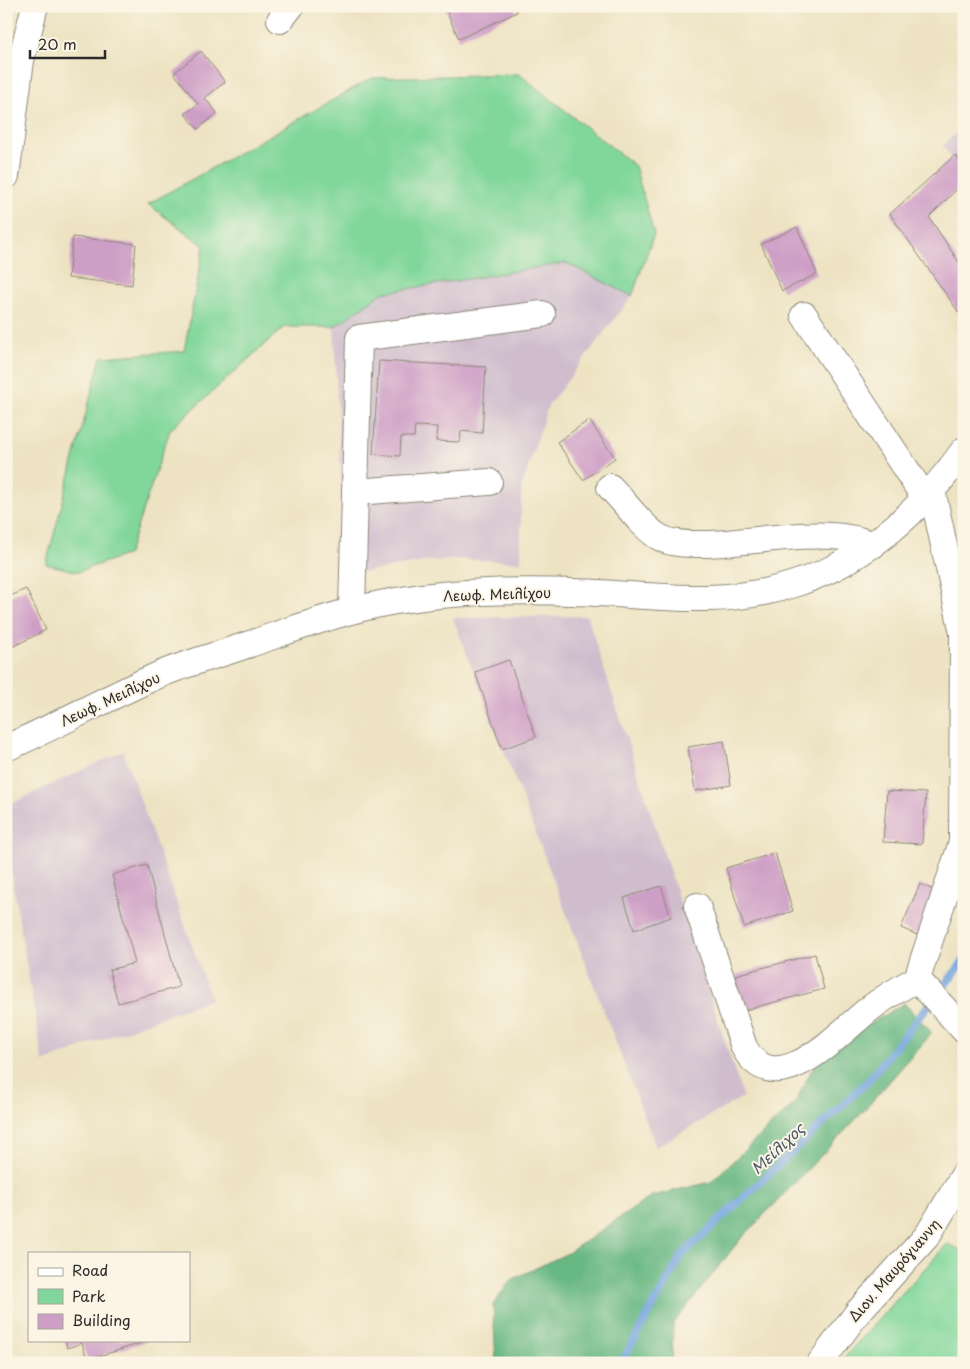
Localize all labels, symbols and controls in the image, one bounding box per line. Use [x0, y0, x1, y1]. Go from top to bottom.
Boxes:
scale bar [30, 28, 105, 60]
text: 20 m [38, 32, 77, 55]
street label: Λεωφ. Μειλίχου [443, 582, 551, 606]
street label: Λεωφ. Μειλίχου [57, 667, 163, 731]
water label: Μείλιχος [745, 1116, 810, 1179]
street label: Διον. Μαυρόγιαννη [843, 1214, 945, 1326]
legend [28, 1252, 190, 1342]
text: Road [72, 1258, 108, 1281]
text: Park [72, 1284, 106, 1307]
text: Building [72, 1308, 131, 1331]

